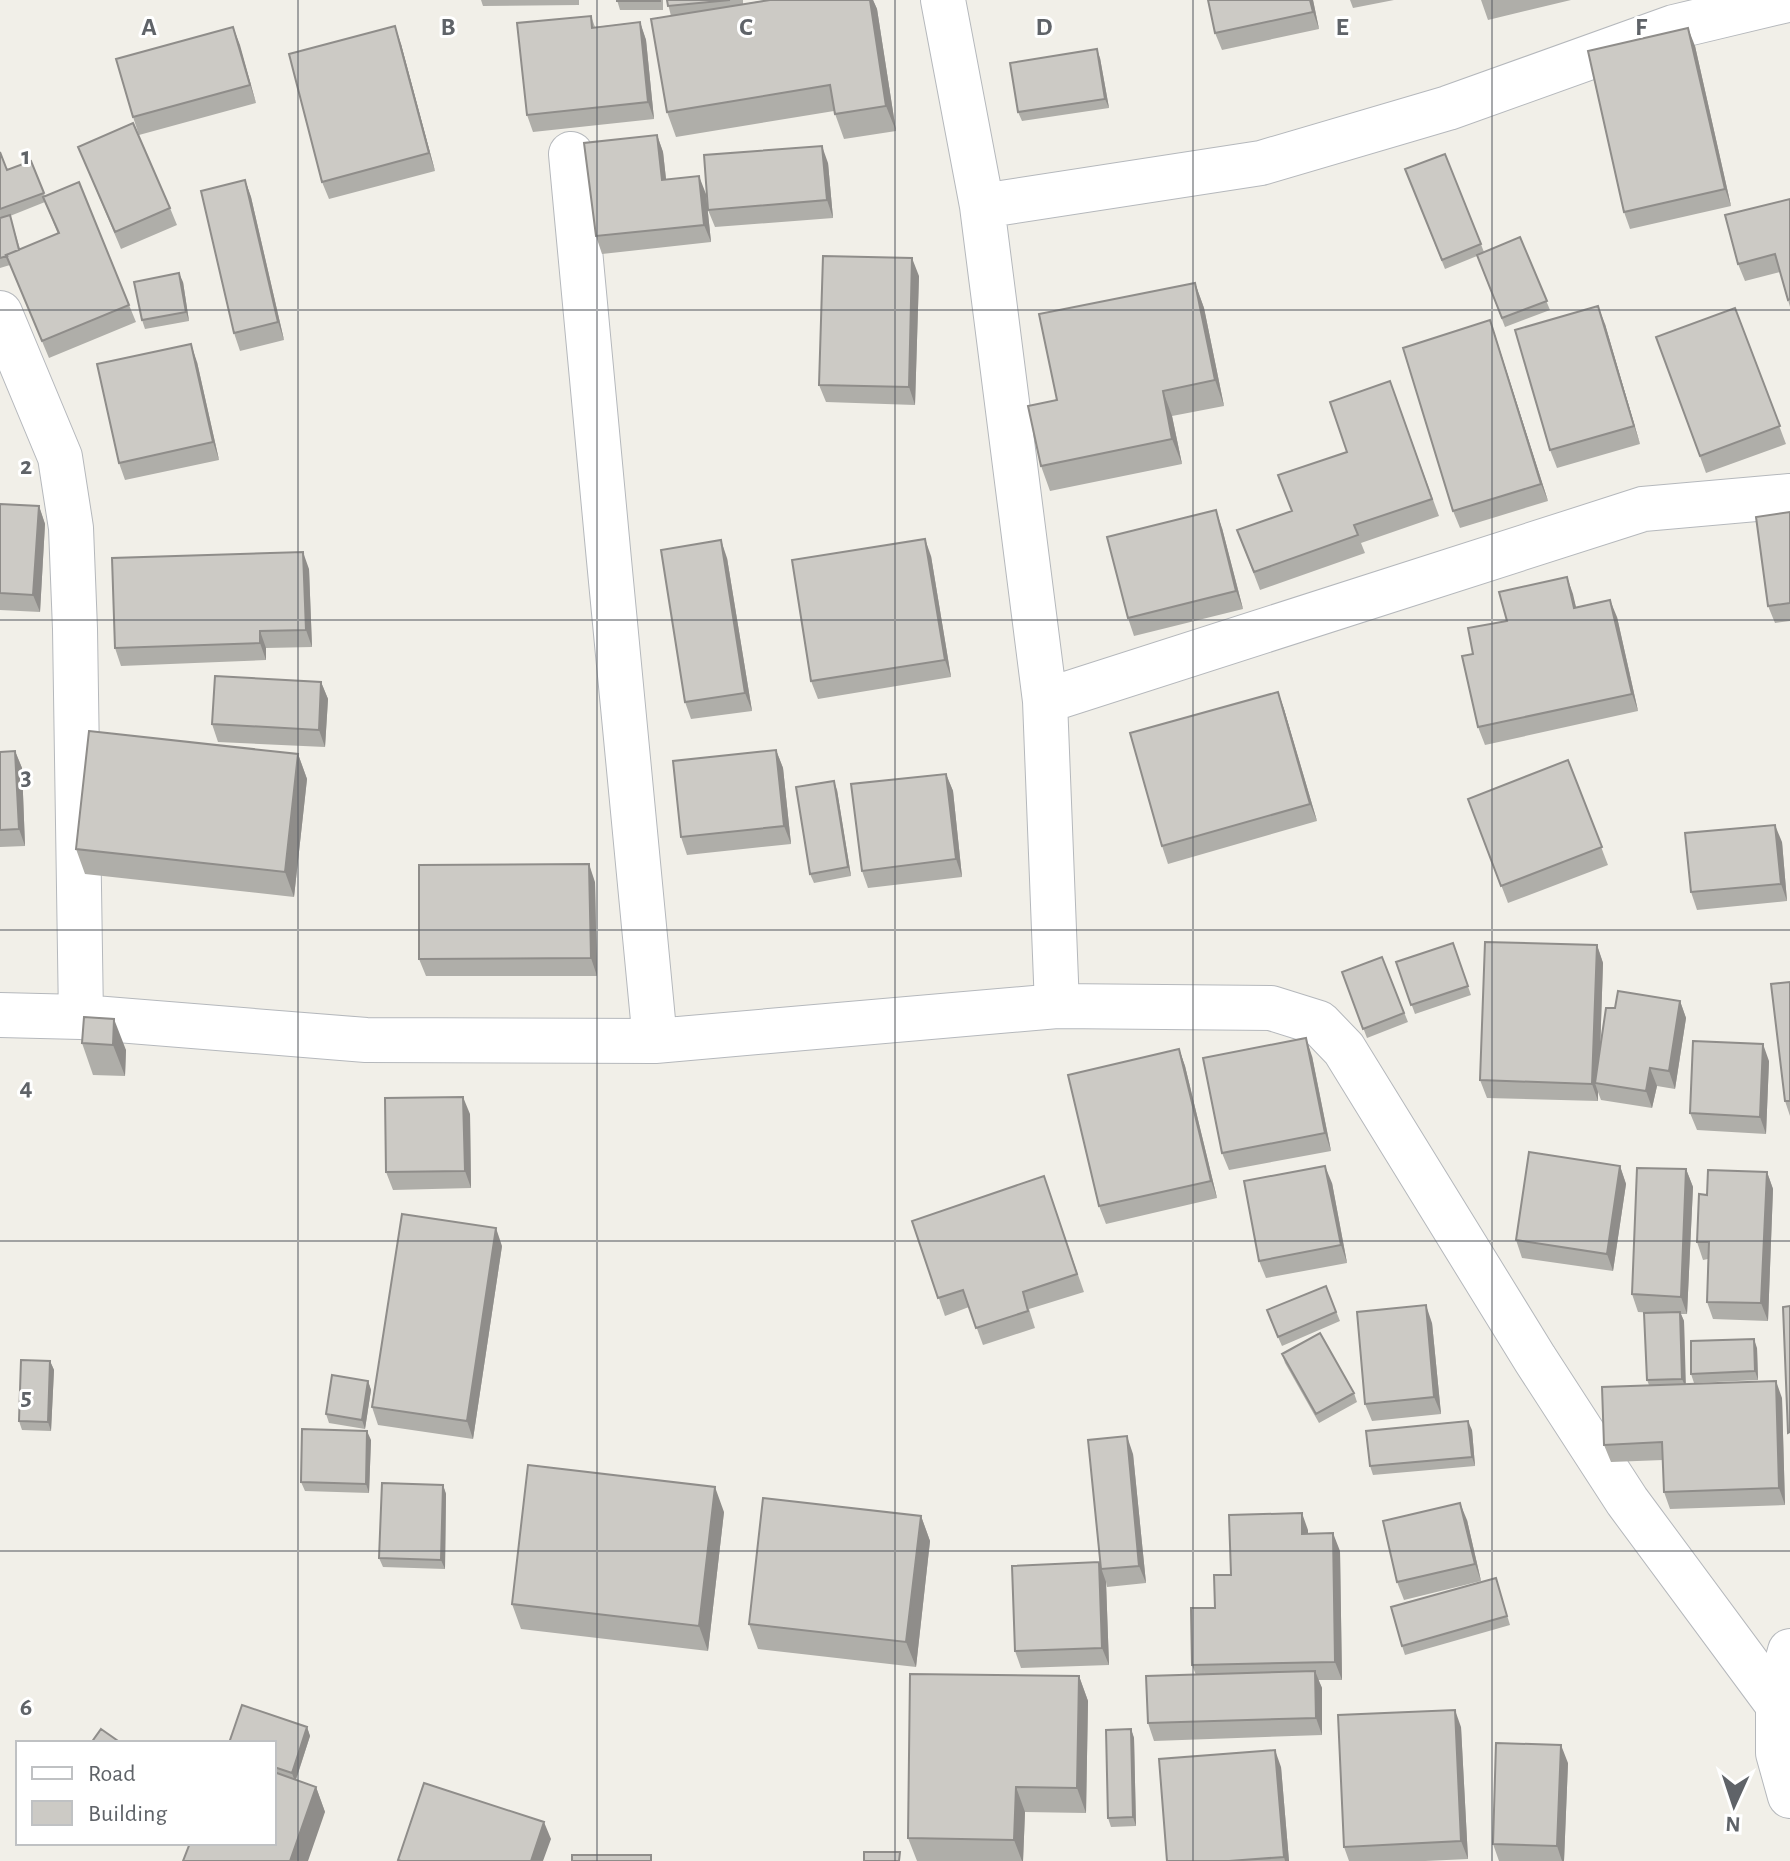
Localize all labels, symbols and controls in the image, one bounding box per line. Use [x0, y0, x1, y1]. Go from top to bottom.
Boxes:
text: A [141, 14, 157, 40]
text: B [440, 14, 456, 40]
text: C [739, 14, 753, 40]
text: D [1035, 14, 1053, 40]
text: E [1335, 14, 1349, 40]
text: F [1635, 14, 1648, 40]
text: 1 [21, 143, 31, 169]
text: 2 [20, 453, 32, 479]
text: 3 [20, 764, 32, 790]
text: 4 [19, 1074, 33, 1100]
text: 5 [20, 1384, 32, 1410]
text: 6 [20, 1694, 32, 1720]
legend [16, 1741, 276, 1845]
text: Road [88, 1762, 136, 1786]
north arrow [1694, 1765, 1774, 1845]
text: Building [88, 1802, 167, 1826]
text: N [1725, 1813, 1741, 1835]

